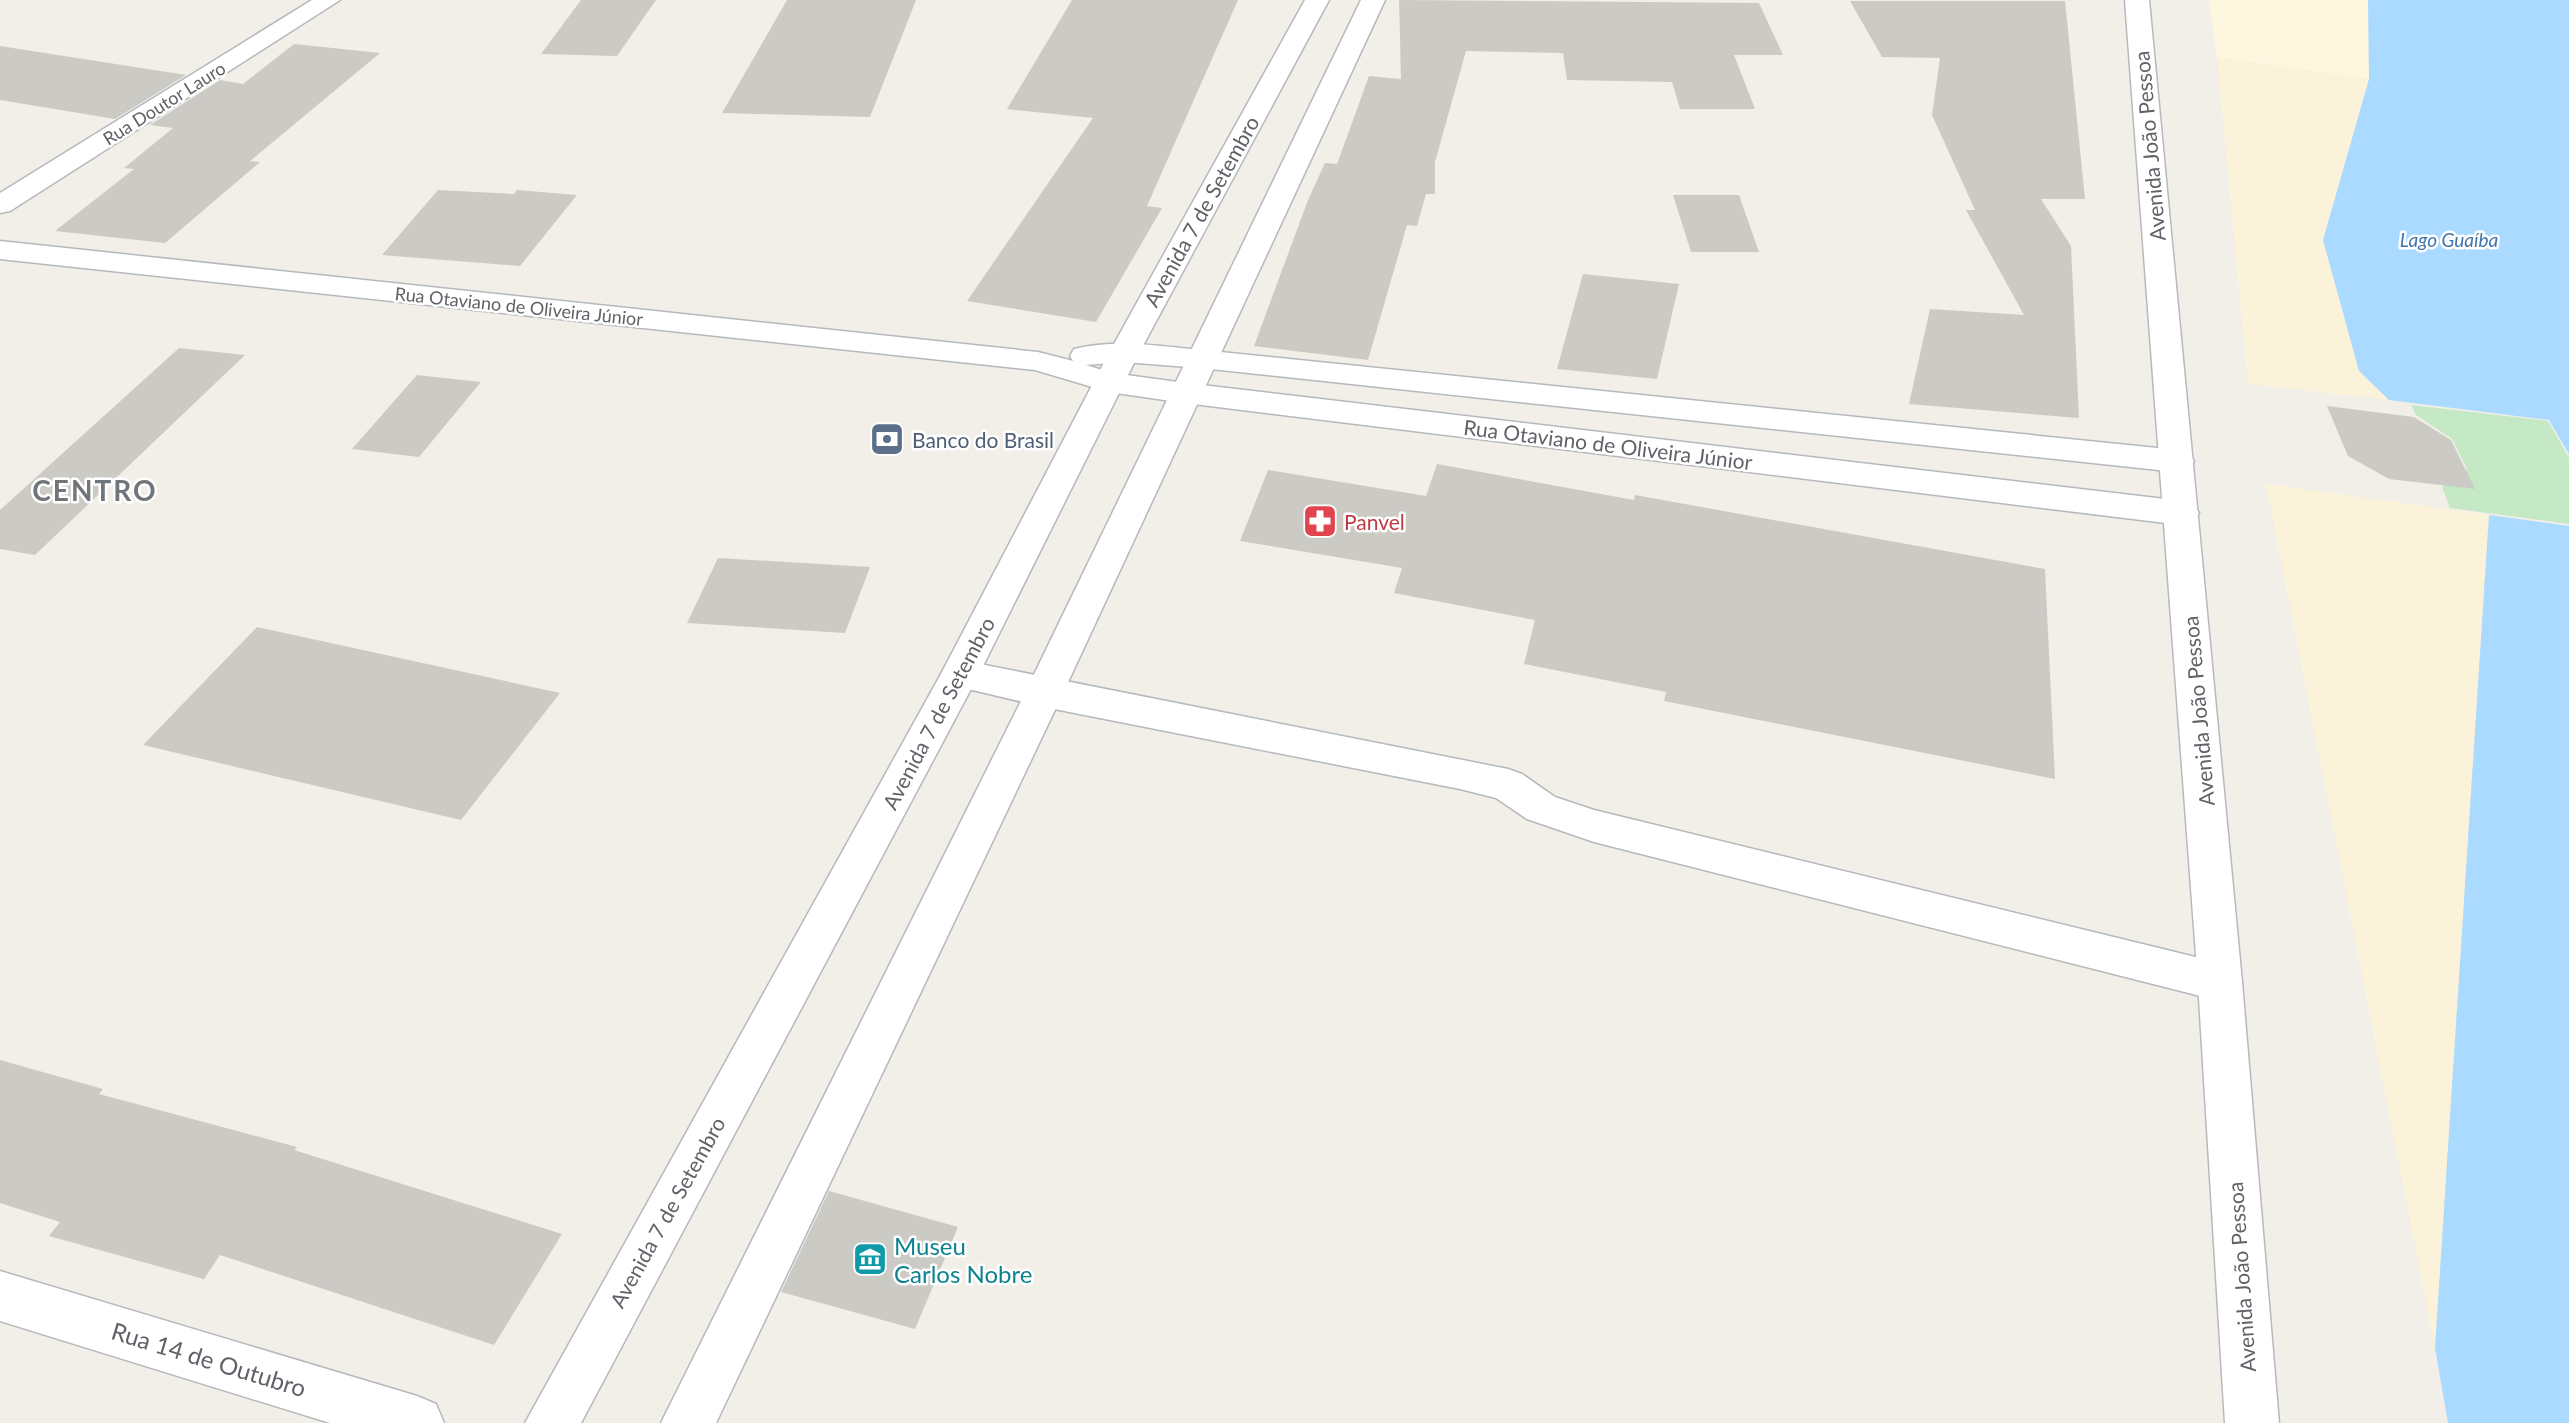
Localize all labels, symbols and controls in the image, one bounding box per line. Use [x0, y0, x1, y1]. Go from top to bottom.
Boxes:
street label: Avenida João Pessoa [2128, 50, 2170, 242]
street label: Rua Doutor Lauro [99, 56, 229, 150]
street label: Avenida 7 de Setembro [1138, 111, 1264, 311]
water label: Lago Guaíba [2400, 228, 2498, 251]
street label: Rua Otaviano de Oliveira Júnior [394, 282, 645, 330]
street label: Rua Otaviano de Oliveira Júnior [1462, 414, 1754, 474]
bank icon: Banco do Brasil [868, 420, 906, 458]
place label: Banco do Brasil [912, 427, 1054, 452]
district label: CENTRO [32, 473, 158, 507]
pharmacy icon: Panvel [1301, 502, 1339, 540]
place label: Panvel [1344, 509, 1405, 534]
street label: Avenida 7 de Setembro [877, 612, 999, 813]
street label: Avenida João Pessoa [2177, 615, 2219, 807]
street label: Avenida 7 de Setembro [604, 1112, 730, 1312]
street label: Avenida João Pessoa [2222, 1181, 2260, 1373]
place label: Museu Carlos Nobre [894, 1231, 1032, 1288]
museum icon: Museu Carlos Nobre [851, 1240, 889, 1278]
street label: Rua 14 de Outubro [108, 1316, 310, 1402]

